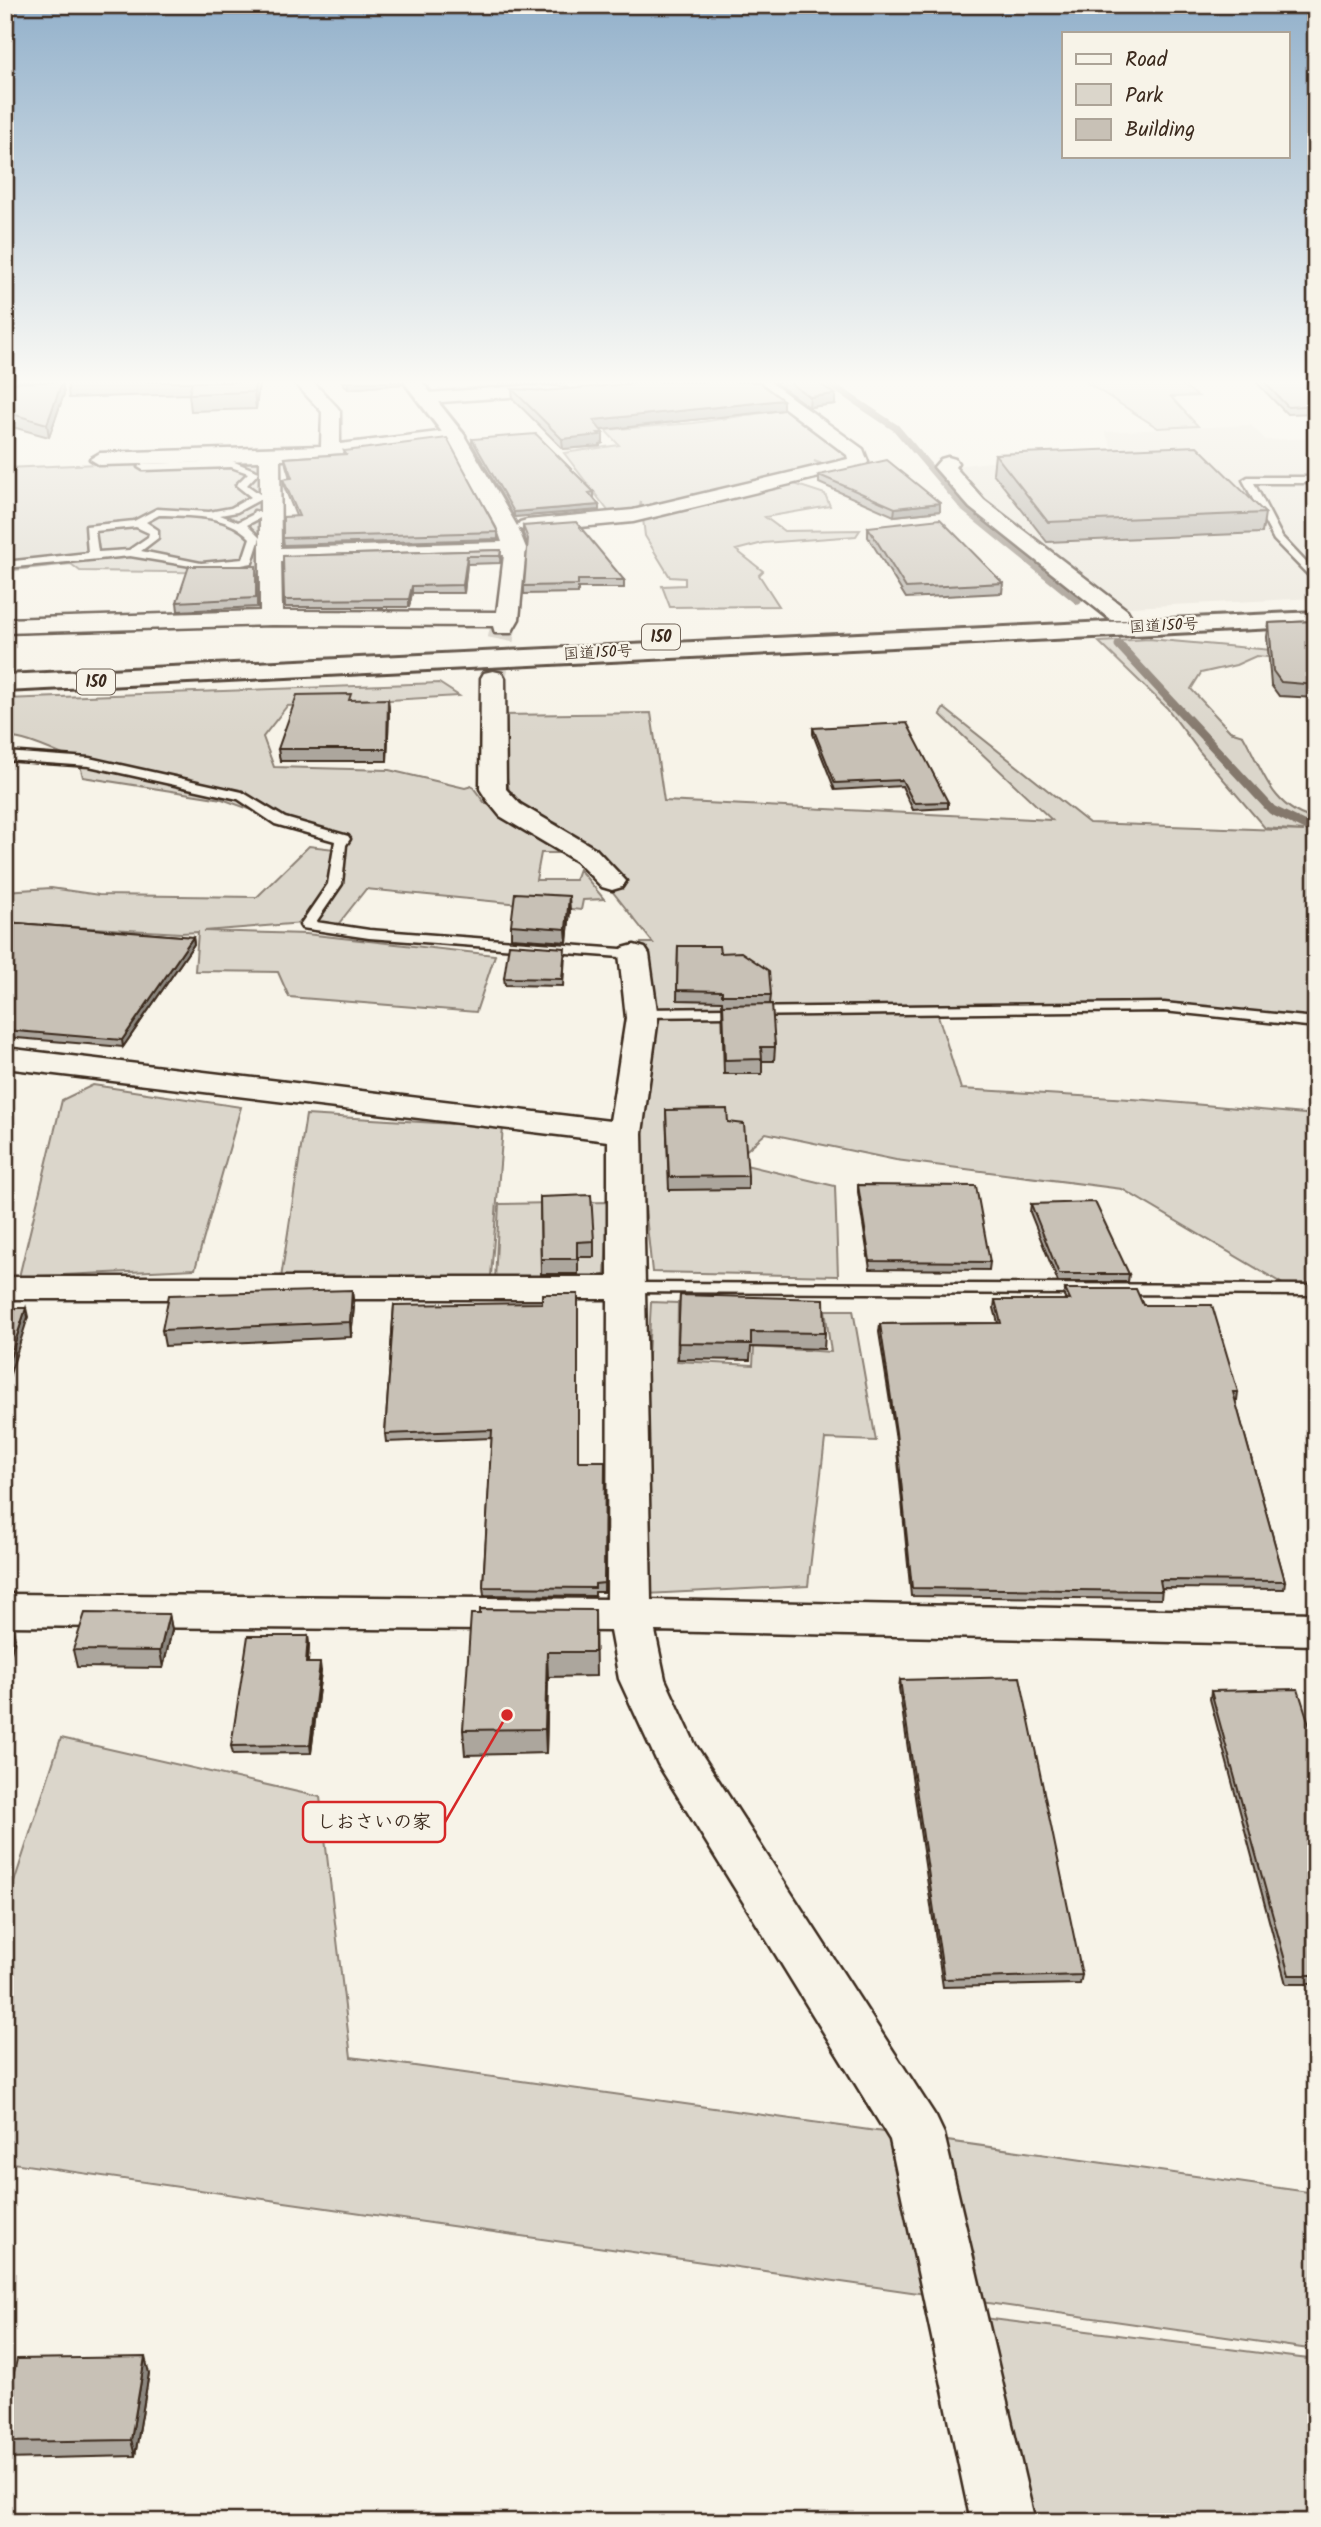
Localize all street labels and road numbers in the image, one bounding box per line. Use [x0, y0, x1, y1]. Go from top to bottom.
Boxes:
street label: 国道150号 [1129, 612, 1199, 640]
road number: 150 [642, 624, 680, 650]
street label: 国道150号 [563, 639, 633, 667]
road number: 150 [77, 670, 115, 694]

